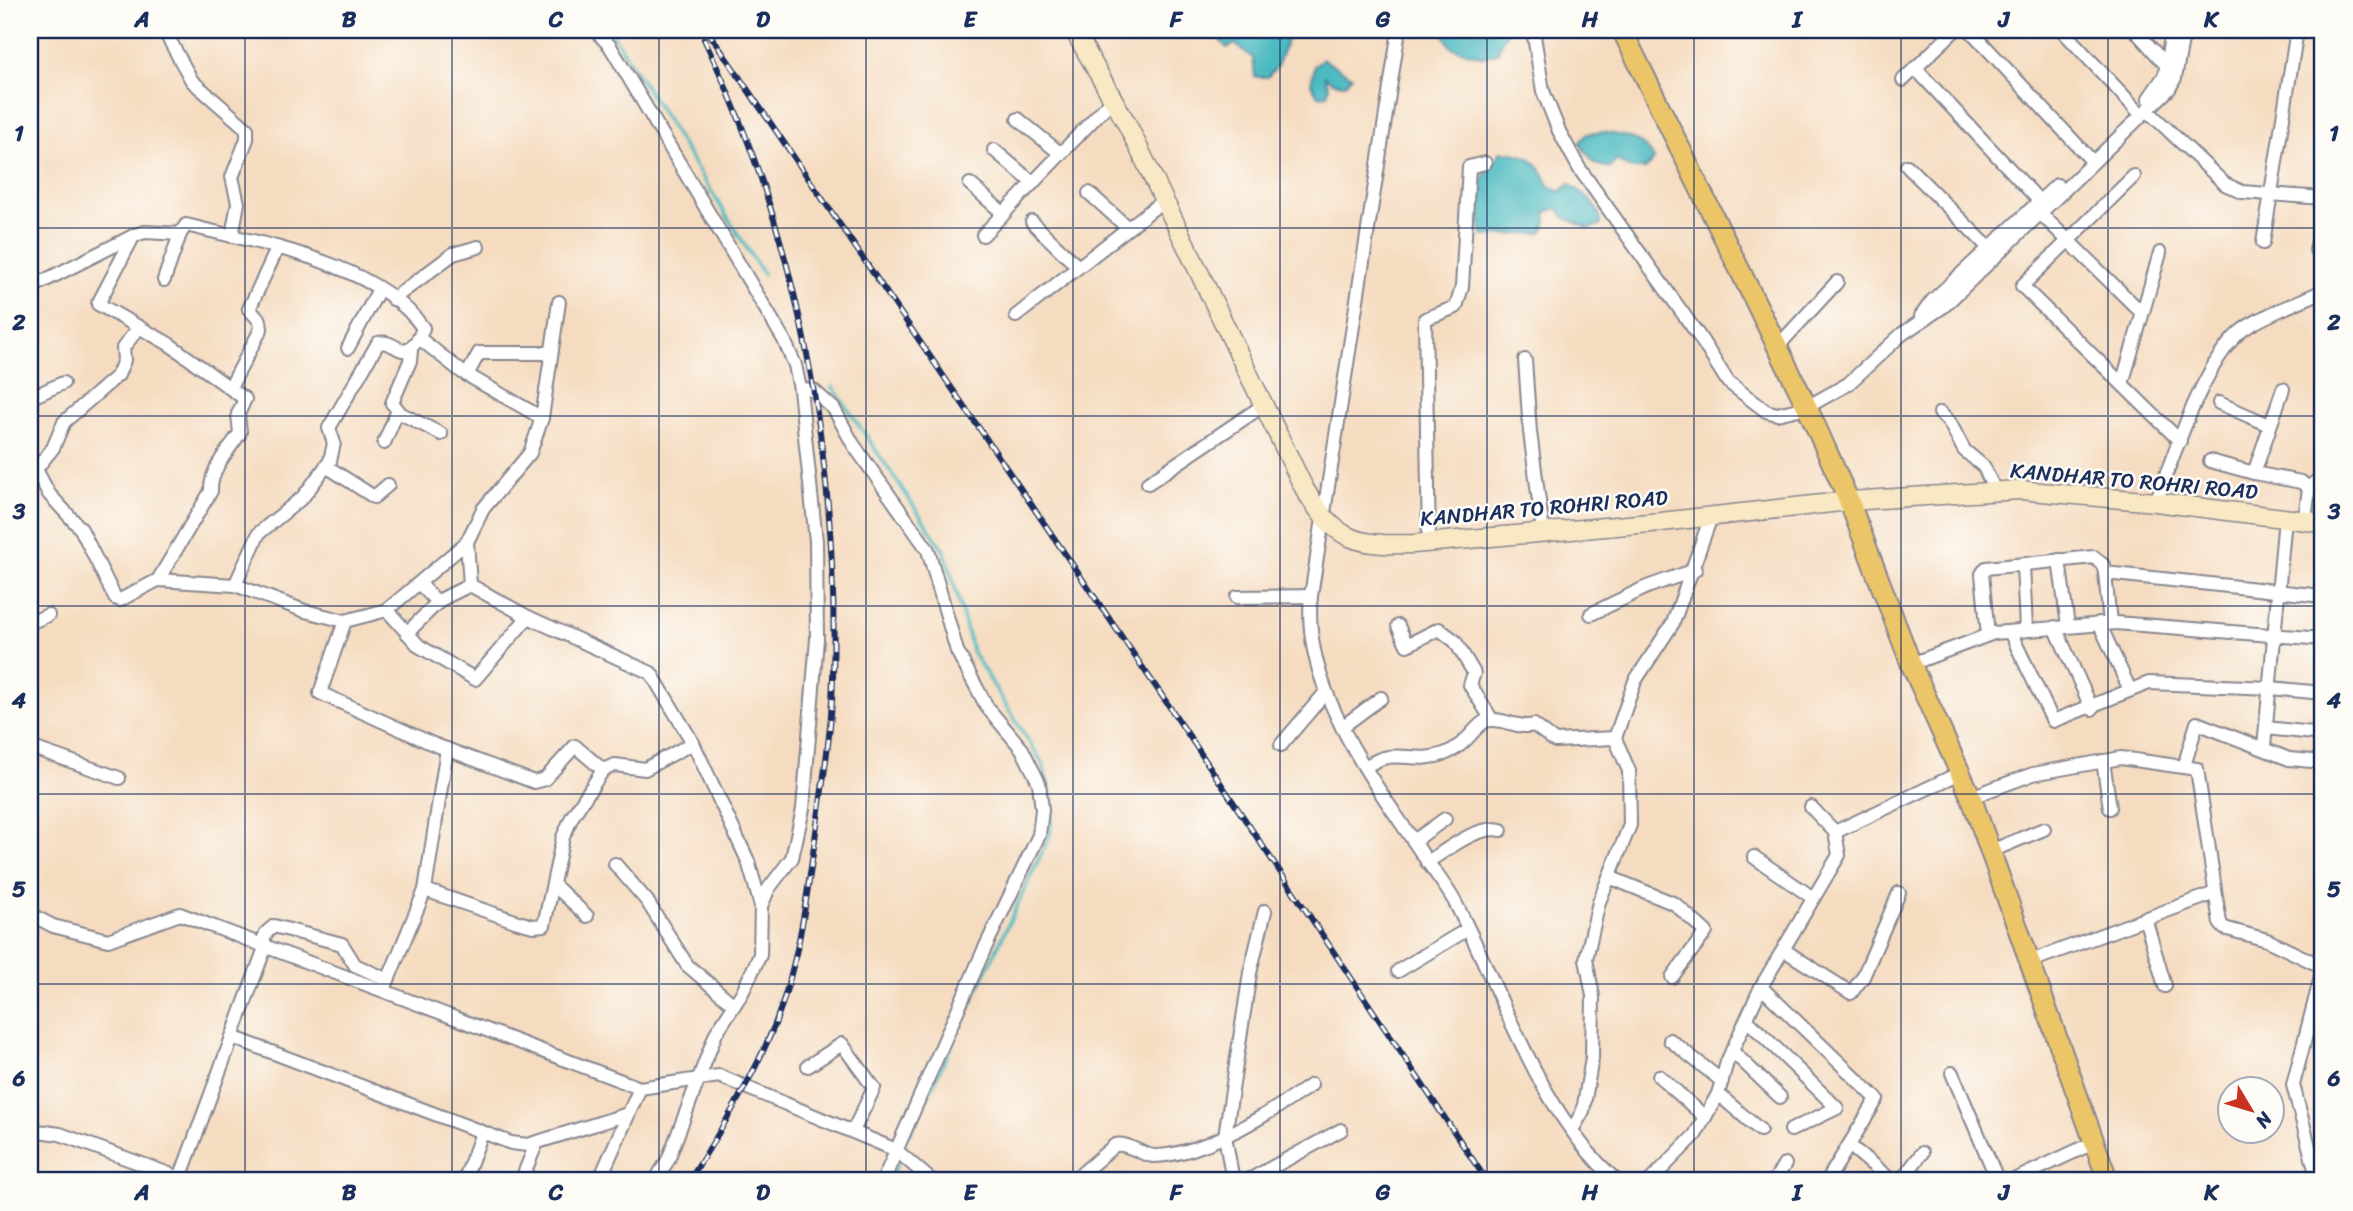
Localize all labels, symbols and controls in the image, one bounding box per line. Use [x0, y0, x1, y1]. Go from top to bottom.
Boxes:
text: A [133, 0, 150, 40]
text: B [342, 0, 357, 40]
text: C [548, 0, 564, 40]
text: D [756, 0, 771, 40]
text: E [964, 0, 979, 40]
text: F [1169, 0, 1184, 40]
text: G [1375, 0, 1391, 40]
text: H [1581, 0, 1599, 40]
text: I [1791, 0, 1803, 40]
text: J [1997, 0, 2011, 40]
text: K [2203, 0, 2220, 40]
text: 1 [14, 113, 24, 154]
text: 1 [2329, 113, 2339, 154]
text: 2 [11, 302, 26, 343]
text: 2 [2326, 302, 2341, 343]
street label: KANDHAR TO ROHRI ROAD [2009, 451, 2260, 511]
street label: KANDHAR TO ROHRI ROAD [1419, 478, 1670, 538]
text: 3 [12, 491, 26, 532]
text: 3 [2327, 491, 2341, 532]
text: 4 [11, 680, 27, 721]
text: 4 [2326, 680, 2342, 721]
text: 5 [12, 869, 26, 910]
text: 5 [2327, 869, 2341, 910]
text: 6 [11, 1058, 26, 1099]
text: 6 [2326, 1058, 2341, 1099]
north arrow [2216, 1074, 2286, 1144]
text: N [2246, 1104, 2282, 1136]
text: A [133, 1172, 150, 1211]
text: B [342, 1172, 357, 1211]
text: C [548, 1172, 564, 1211]
text: D [756, 1172, 771, 1211]
text: E [964, 1172, 979, 1211]
text: F [1169, 1172, 1184, 1211]
text: G [1375, 1172, 1391, 1211]
text: H [1581, 1172, 1599, 1211]
text: I [1791, 1172, 1803, 1211]
text: J [1997, 1172, 2011, 1211]
text: K [2203, 1172, 2220, 1211]

